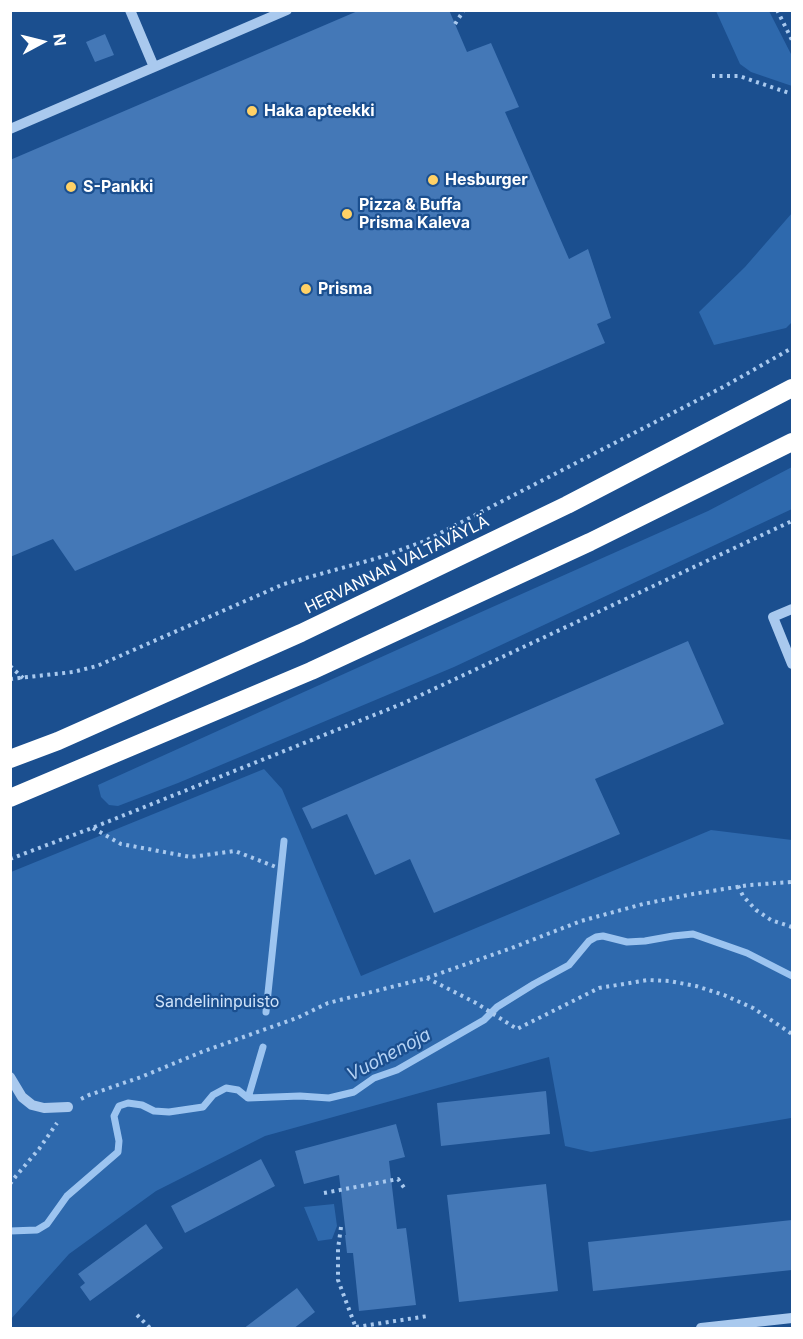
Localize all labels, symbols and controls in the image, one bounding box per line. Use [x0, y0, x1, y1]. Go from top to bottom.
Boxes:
north arrow [12, 12, 72, 72]
text: N [49, 33, 71, 47]
place label: Haka apteekki [264, 101, 375, 121]
marker: Haka apteekki [245, 104, 259, 118]
place label: Hesburger [445, 170, 528, 190]
marker: Hesburger [426, 173, 440, 187]
place label: S-Pankki [83, 177, 153, 197]
marker: S-Pankki [64, 180, 78, 194]
place label: Pizza & Buffa Prisma Kaleva [359, 195, 470, 233]
marker: Pizza & Buffa Prisma Kaleva [340, 207, 354, 221]
place label: Prisma [318, 279, 372, 299]
marker: Prisma [299, 282, 313, 296]
street label: HERVANNAN VALTAVÄYLÄ [302, 512, 492, 618]
park label: Sandelininpuisto [155, 992, 279, 1012]
water label: Vuohenoja [343, 1024, 435, 1086]

